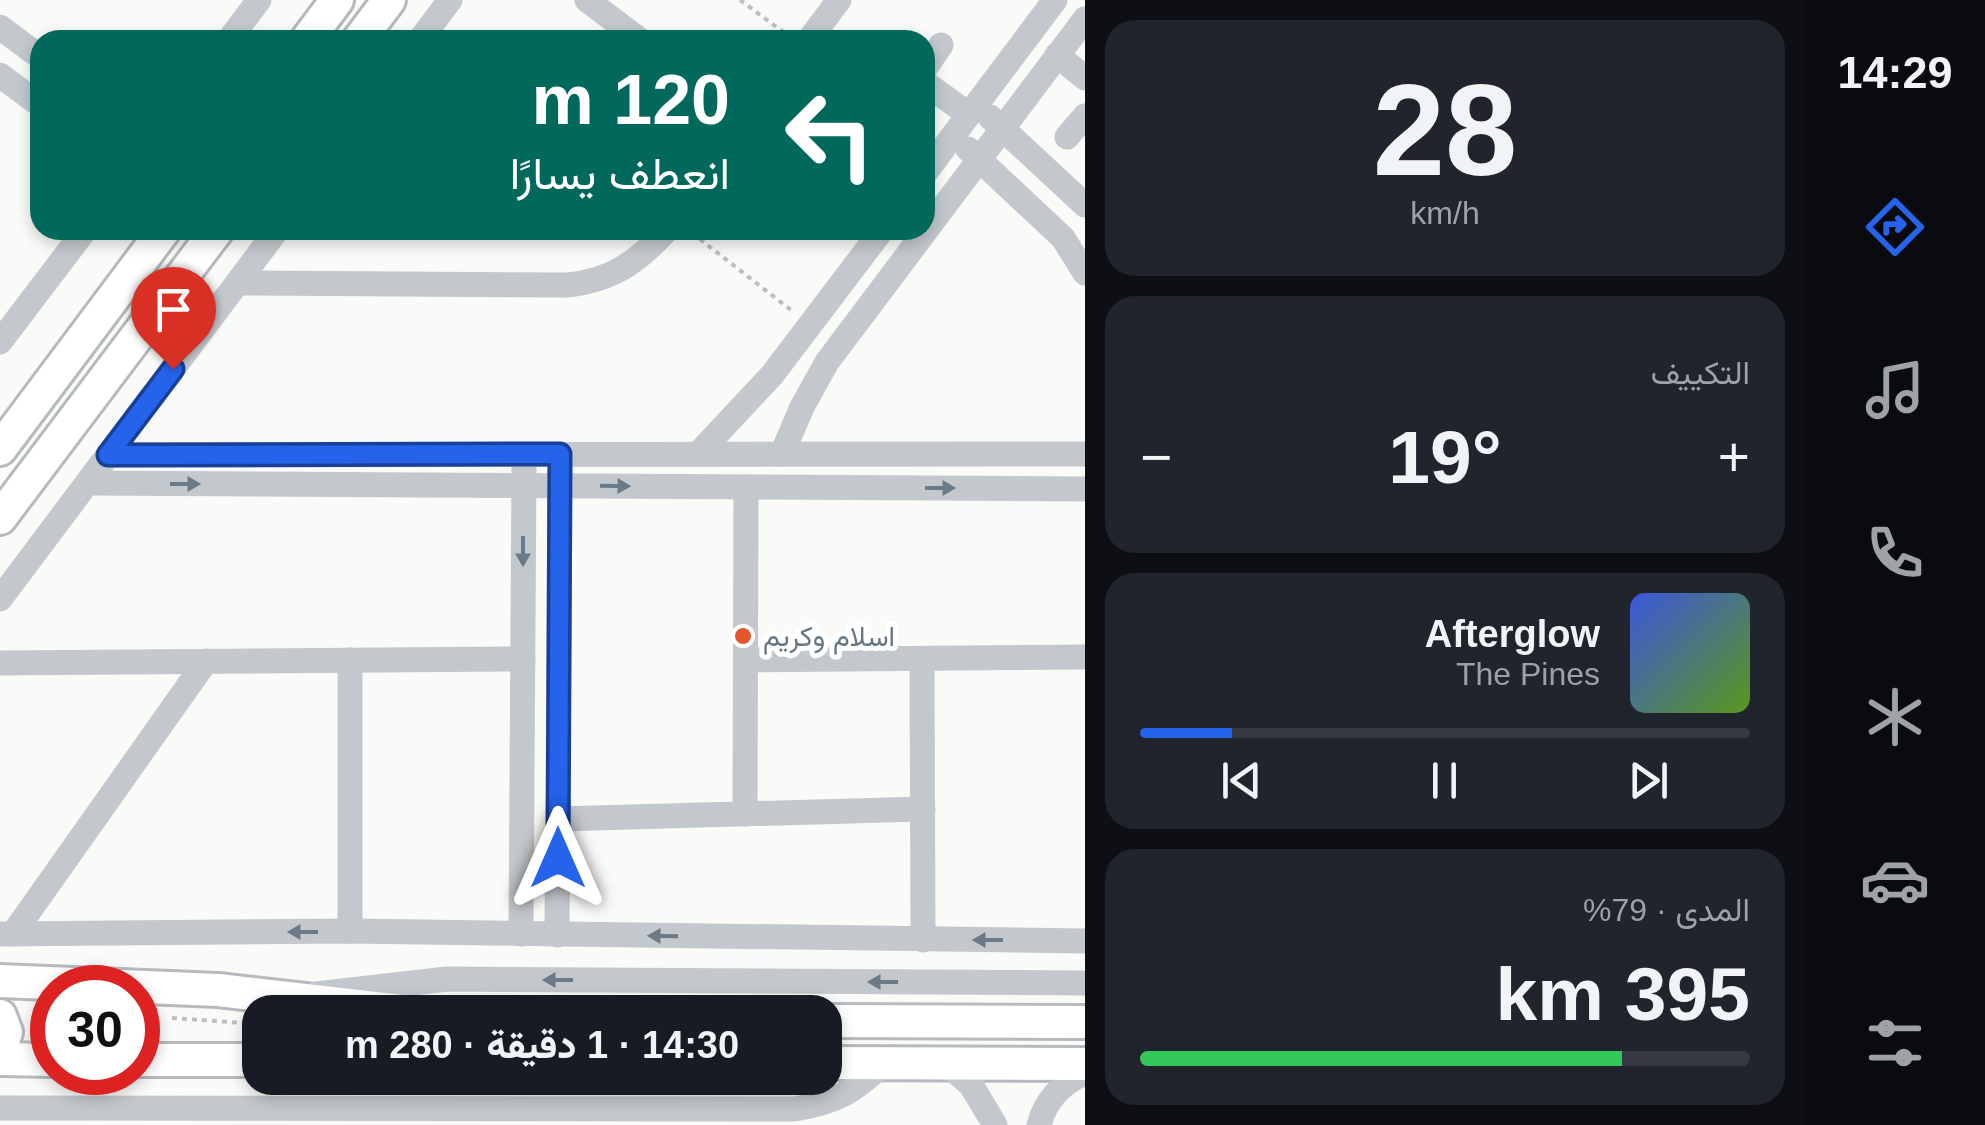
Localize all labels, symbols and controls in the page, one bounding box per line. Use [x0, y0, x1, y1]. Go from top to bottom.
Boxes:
text: 14:29 [1837, 47, 1953, 98]
text: 28 [1373, 57, 1517, 203]
text: 120 m [532, 61, 730, 139]
icon: left [765, 70, 895, 200]
text: انعطف يسارًا [510, 148, 730, 199]
icon: directions [1860, 192, 1930, 262]
text: km/h [1410, 195, 1480, 231]
pin [131, 267, 216, 370]
icon: arrive [146, 282, 201, 337]
text: التكييف [1651, 355, 1750, 391]
icon: music [1860, 355, 1930, 425]
text: 19° [1388, 415, 1502, 499]
text: − [1140, 426, 1172, 488]
text: + [1718, 426, 1750, 488]
one-way arrow [170, 476, 202, 492]
one-way arrow [600, 478, 632, 494]
one-way arrow [925, 480, 957, 496]
icon: phone [1860, 518, 1930, 588]
one-way arrow [515, 536, 531, 568]
text: Afterglow [1425, 613, 1600, 655]
place label: اسلام وكريم [763, 621, 895, 655]
marker: اسلام وكريم [732, 625, 754, 647]
text: The Pines [1456, 656, 1600, 692]
icon: climate [1860, 682, 1930, 752]
icon: previous [1214, 753, 1269, 808]
icon: pause [1417, 753, 1472, 808]
icon: next [1621, 753, 1676, 808]
position arrow [506, 806, 610, 910]
icon: car [1860, 845, 1930, 915]
text: المدى · 79% [1583, 892, 1750, 928]
one-way arrow [286, 924, 318, 940]
one-way arrow [646, 928, 678, 944]
one-way arrow [971, 932, 1003, 948]
text: 395 km [1496, 952, 1750, 1036]
speed limit sign: 30 [30, 965, 160, 1095]
one-way arrow [541, 972, 573, 988]
one-way arrow [866, 974, 898, 990]
icon: filters [1860, 1008, 1930, 1078]
text: 14:30 · 1 دقيقة · 280 m [345, 1024, 739, 1066]

